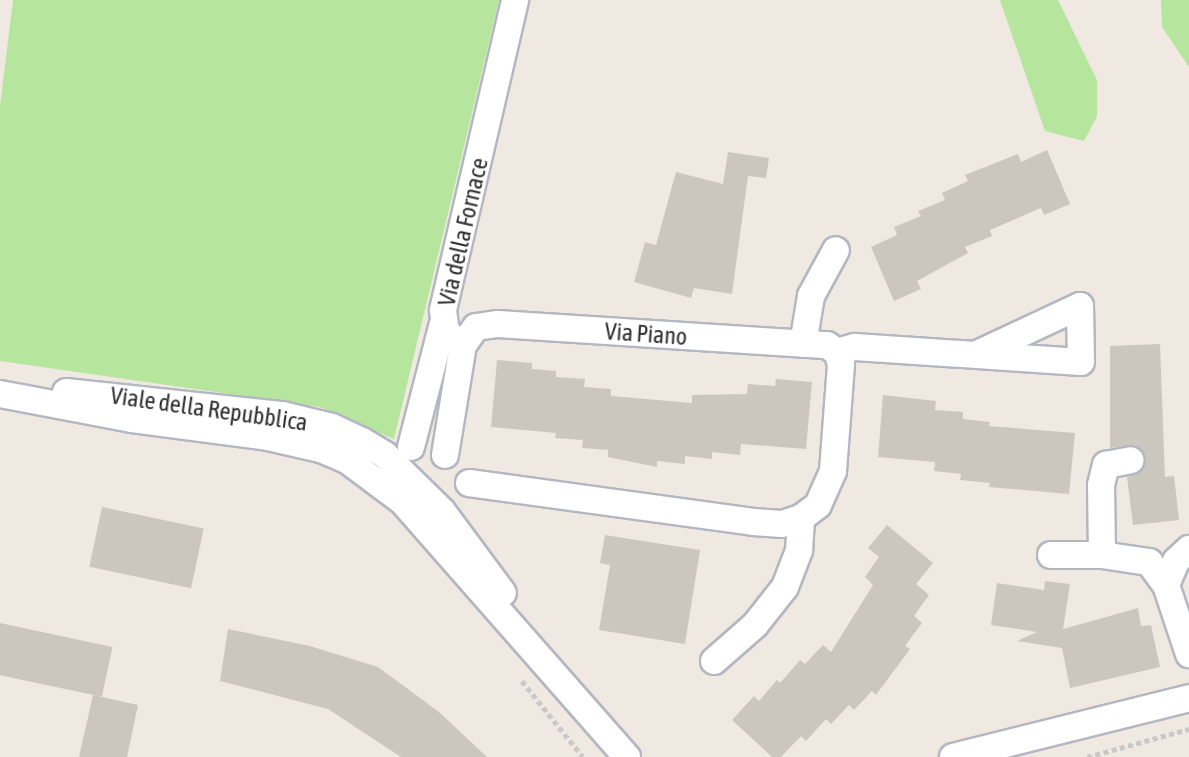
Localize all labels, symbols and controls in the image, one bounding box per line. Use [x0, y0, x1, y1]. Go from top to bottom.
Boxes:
street label: Via della Fornace [432, 155, 494, 309]
street label: Via Piano [604, 317, 688, 351]
street label: Viale della Repubblica [109, 381, 309, 437]

